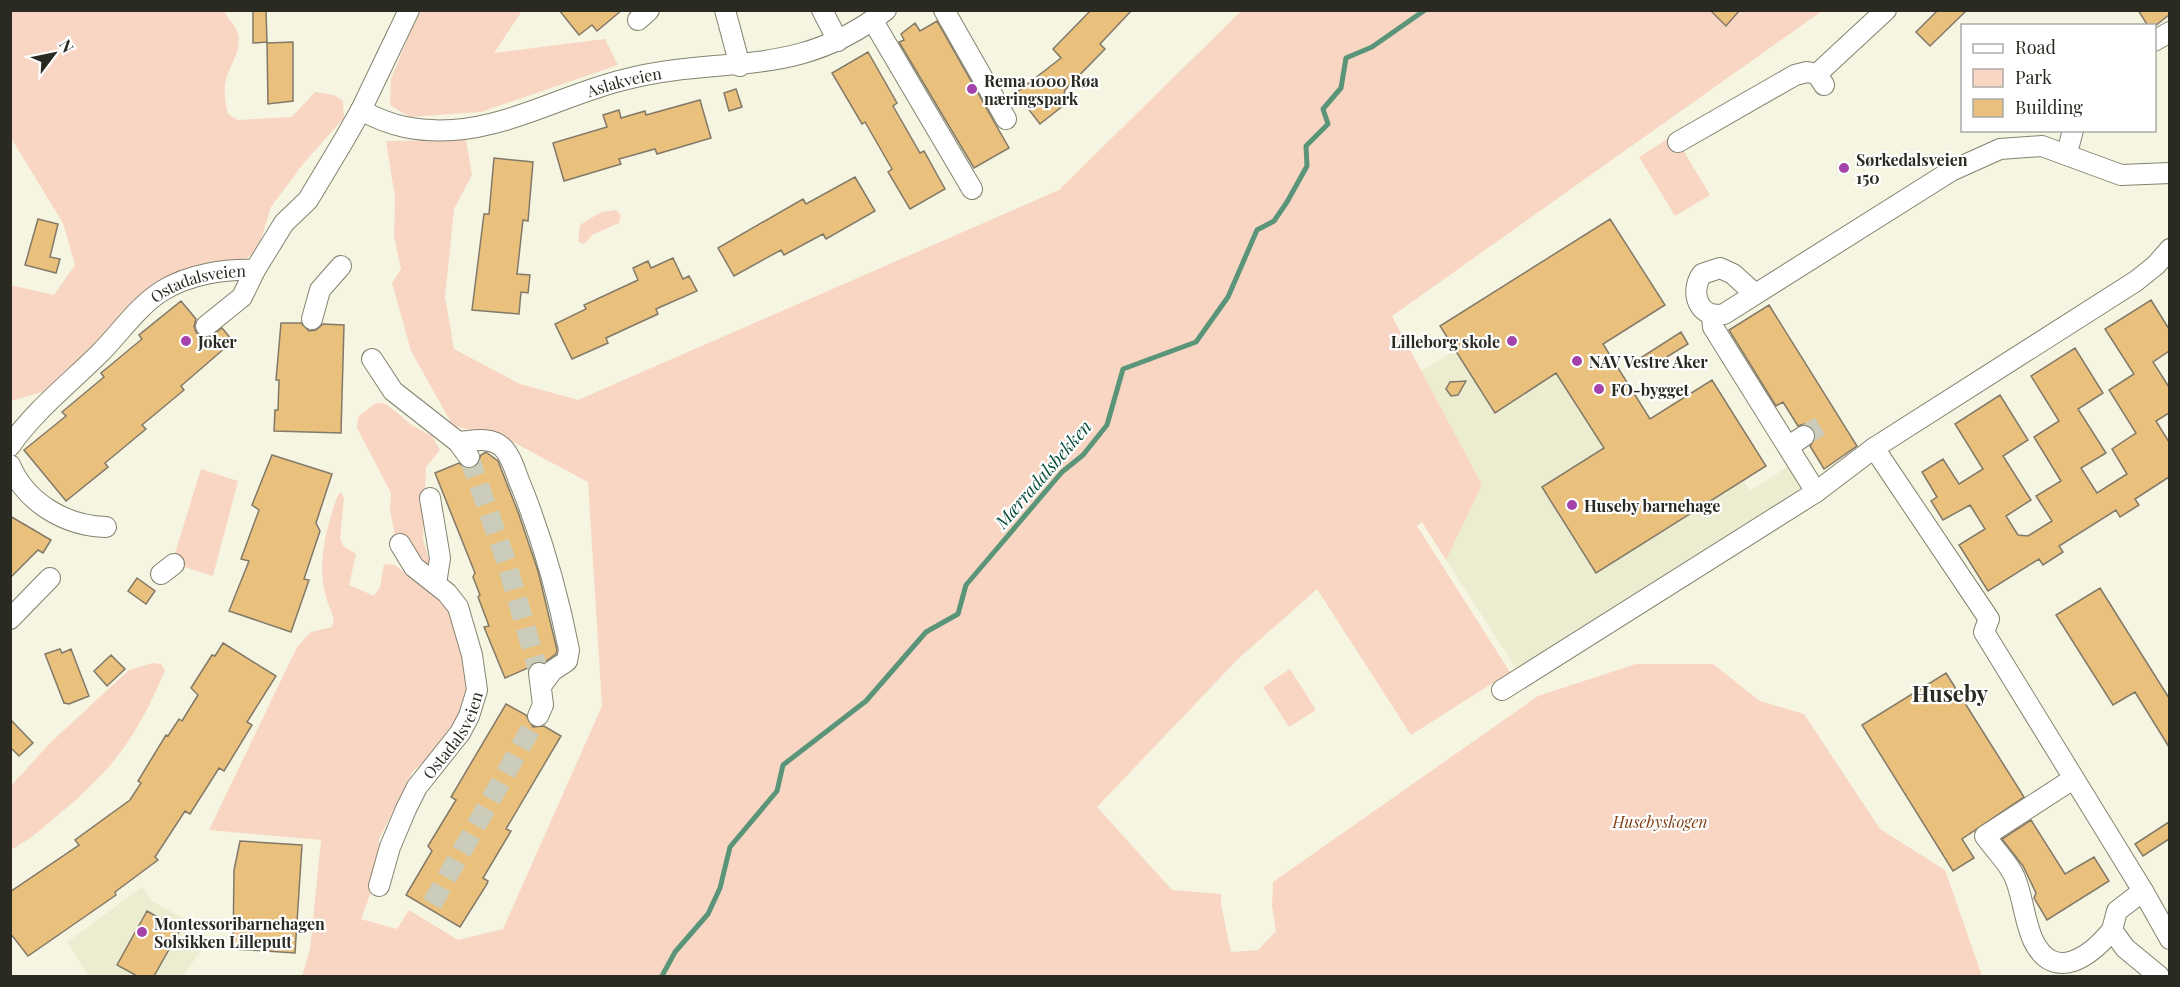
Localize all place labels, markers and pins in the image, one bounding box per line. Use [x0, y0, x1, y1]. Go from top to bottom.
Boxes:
place label: Rema 1000 Røa næringspark [984, 70, 1099, 109]
marker: Rema 1000 Røa næringspark [965, 82, 979, 96]
place label: Sørkedalsveien 150 [1856, 149, 1968, 188]
marker: Sørkedalsveien 150 [1837, 161, 1851, 175]
place label: Joker [197, 331, 237, 352]
place label: Lilleborg skole [1391, 331, 1500, 352]
marker: Joker [179, 334, 193, 348]
marker: Lilleborg skole [1505, 334, 1519, 348]
place label: NAV Vestre Aker [1589, 351, 1708, 372]
marker: NAV Vestre Aker [1570, 354, 1584, 368]
place label: FO-bygget [1611, 379, 1690, 400]
marker: FO-bygget [1592, 382, 1606, 396]
place label: Huseby barnehage [1584, 495, 1720, 516]
marker: Huseby barnehage [1565, 498, 1579, 512]
place label: Montessoribarnehagen Solsikken Lilleputt [154, 913, 325, 952]
marker: Montessoribarnehagen Solsikken Lilleputt [135, 925, 149, 939]

